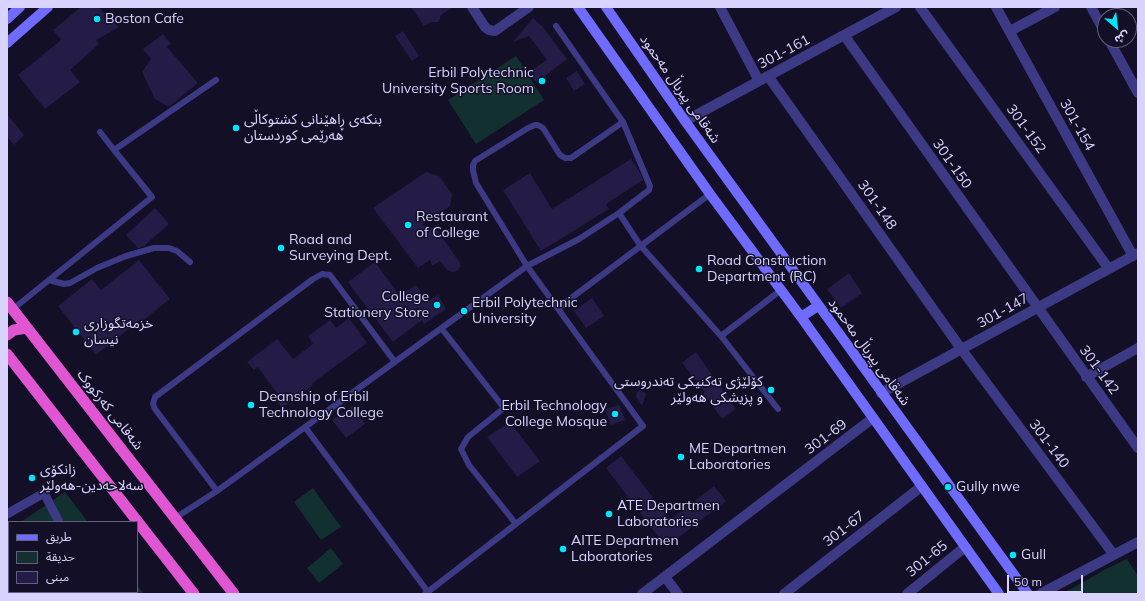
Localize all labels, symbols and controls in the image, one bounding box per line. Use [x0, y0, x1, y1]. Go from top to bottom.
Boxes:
north arrow [1097, 8, 1137, 48]
place label: Boston Cafe [105, 11, 184, 27]
marker: Boston Cafe [92, 14, 102, 24]
text: ش [1112, 28, 1132, 47]
street label: شەقامی پیرباڵ مەحمود [636, 31, 724, 147]
street label: 301-161 [755, 31, 813, 73]
place label: Erbil Polytechnic University Sports Room [382, 65, 534, 98]
marker: Erbil Polytechnic University Sports Room [537, 76, 547, 86]
street label: 301-154 [1056, 96, 1098, 154]
street label: 301-152 [1003, 101, 1049, 157]
place label: بنکەی ڕاهێنانی کشتوکاڵی هەرێمی کوردستان [244, 112, 382, 144]
marker: بنکەی ڕاهێنانی کشتوکاڵی هەرێمی کوردستان [231, 123, 241, 133]
street label: 301-150 [929, 136, 975, 192]
street label: 301-148 [854, 177, 900, 233]
place label: Restaurant of College [416, 209, 488, 242]
marker: Restaurant of College [403, 220, 413, 230]
place label: Road and Surveying Dept. [289, 232, 392, 264]
marker: Road and Surveying Dept. [276, 243, 286, 253]
place label: Road Construction Department (RC) [707, 253, 827, 286]
marker: Road Construction Department (RC) [694, 264, 704, 274]
place label: College Stationery Store [324, 289, 429, 322]
street label: 301-147 [974, 290, 1032, 332]
place label: Erbil Polytechnic University [472, 295, 578, 328]
street label: شەقامی پیرباڵ مەحمود [824, 295, 914, 409]
marker: College Stationery Store [432, 300, 442, 310]
marker: Erbil Polytechnic University [459, 306, 469, 316]
place label: خزمەتگوزاری نیسان [84, 316, 153, 348]
marker: خزمەتگوزاری نیسان [71, 327, 81, 337]
street label: 301-142 [1076, 342, 1122, 398]
street label: شەقامی کەرکووک [73, 366, 147, 454]
place label: کۆلێژی تەکنیکی تەندروستی و پزیشکی هەولێر [614, 374, 763, 406]
marker: کۆلێژی تەکنیکی تەندروستی و پزیشکی هەولێر [766, 385, 776, 395]
place label: Deanship of Erbil Technology College [259, 389, 384, 422]
place label: Erbil Technology College Mosque [501, 398, 607, 430]
marker: Deanship of Erbil Technology College [246, 400, 256, 410]
marker: Erbil Technology College Mosque [610, 409, 620, 419]
street label: 301-69 [802, 416, 850, 458]
street label: 301-140 [1025, 416, 1073, 472]
place label: ME Departmen Laboratories [689, 441, 786, 474]
marker: ME Departmen Laboratories [676, 452, 686, 462]
place label: زانکۆی سەلاحەدین-هەولێر [40, 462, 144, 494]
marker: زانکۆی سەلاحەدین-هەولێر [27, 473, 37, 483]
place label: Gully nwe [956, 479, 1020, 495]
marker: Gully nwe [943, 482, 953, 492]
place label: ATE Departmen Laboratories [617, 498, 720, 530]
street label: 301-67 [820, 508, 868, 550]
marker: ATE Departmen Laboratories [604, 509, 614, 519]
legend [8, 521, 138, 593]
text: طريق [46, 529, 72, 544]
place label: AITE Departmen Laboratories [571, 533, 679, 566]
street label: 301-65 [903, 537, 951, 581]
marker: AITE Departmen Laboratories [558, 544, 568, 554]
place label: Gull [1021, 547, 1046, 563]
text: حديقة [46, 549, 75, 564]
marker: Gull [1008, 550, 1018, 560]
scale bar [1009, 567, 1085, 593]
text: مبنى [46, 569, 69, 584]
text: 50 m [1014, 574, 1042, 589]

